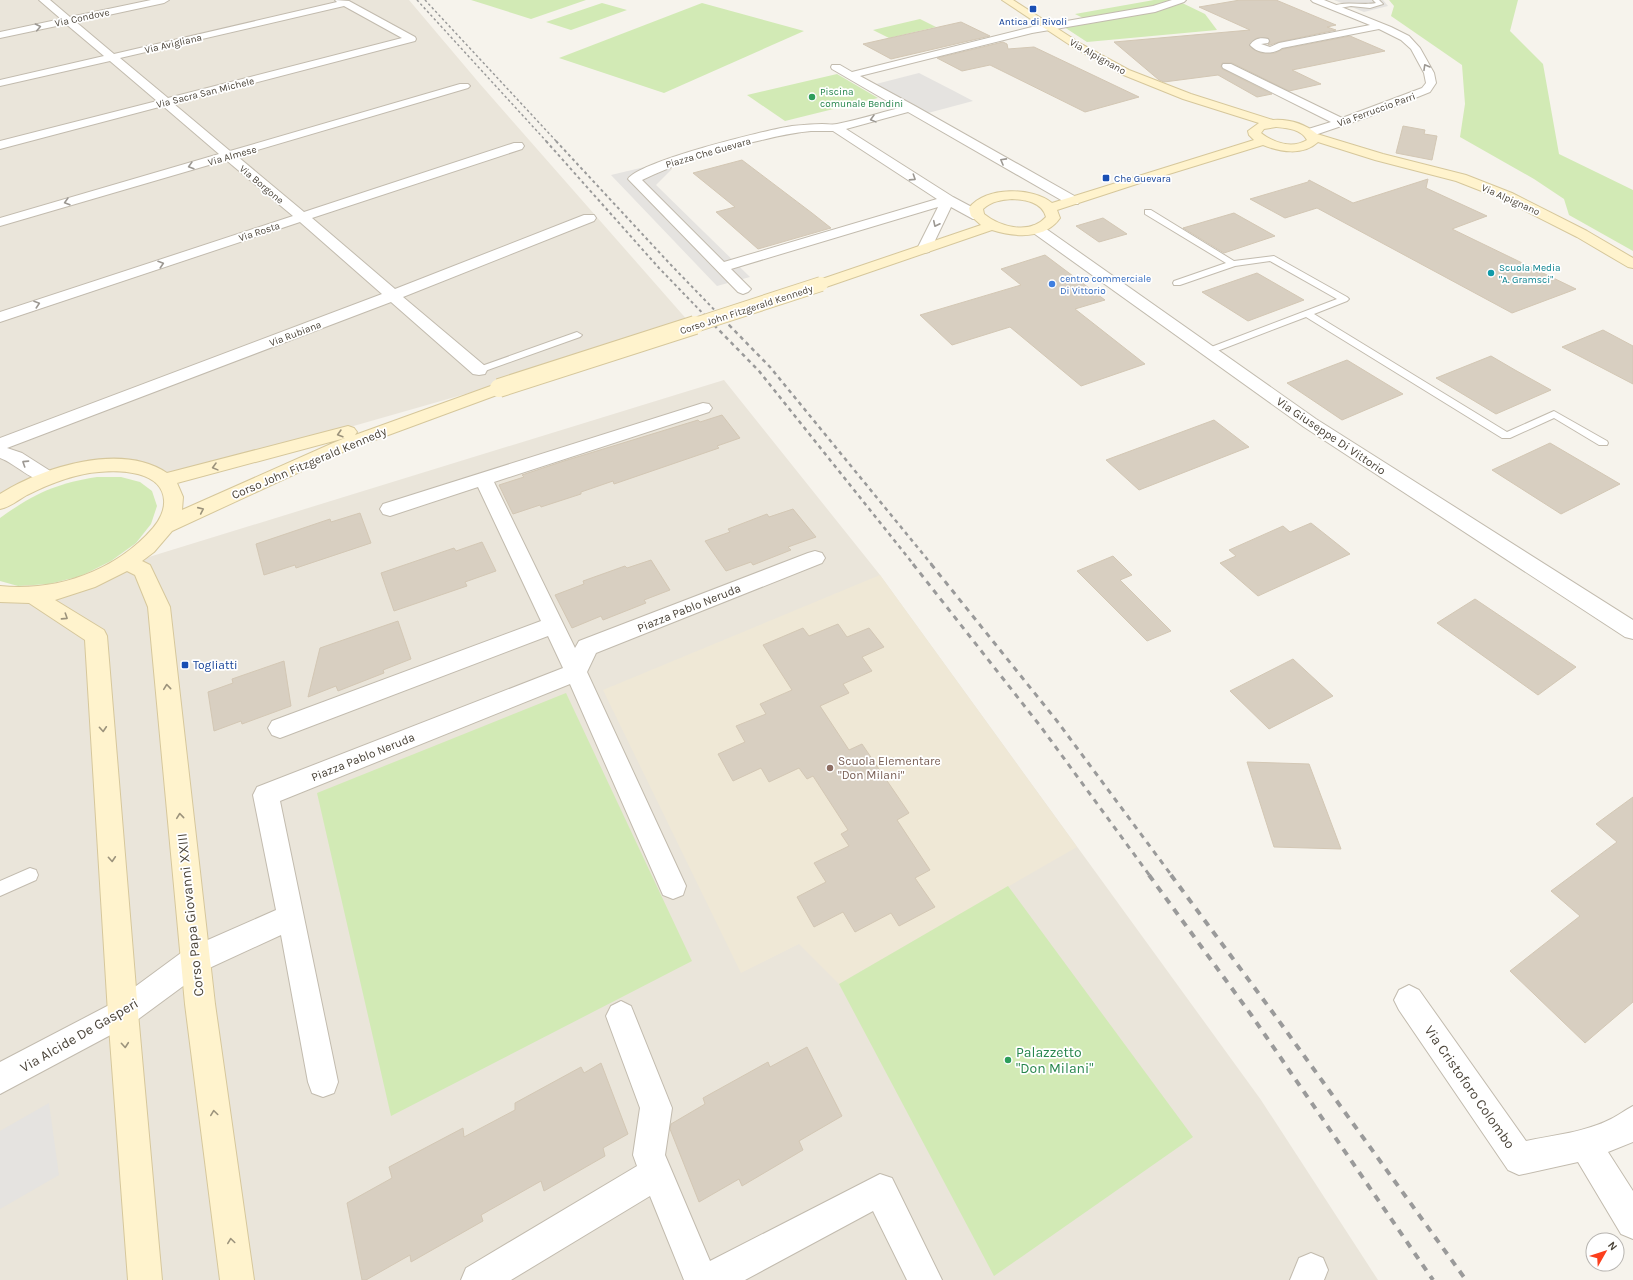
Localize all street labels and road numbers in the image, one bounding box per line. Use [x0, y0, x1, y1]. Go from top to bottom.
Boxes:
street label: Via Condove [54, 6, 111, 30]
street label: Via Avigliana [143, 32, 203, 56]
street label: Via Alpignano [1067, 36, 1128, 77]
street label: Via Sacra San Michele [155, 75, 255, 111]
street label: Via Ferruccio Parri [1336, 90, 1417, 130]
street label: Piazza Che Guevara [664, 135, 752, 171]
street label: Via Almese [207, 143, 258, 169]
street label: Via Borgone [237, 163, 286, 207]
street label: Via Alpignano [1480, 182, 1542, 218]
street label: Via Rosta [237, 220, 281, 244]
street label: Corso John Fitzgerald Kennedy [678, 283, 815, 337]
street label: Via Rubiana [268, 319, 323, 349]
street label: Via Giuseppe Di Vittorio [1274, 394, 1388, 478]
street label: Corso John Fitzgerald Kennedy [230, 424, 389, 502]
street label: Piazza Pablo Neruda [635, 581, 743, 635]
street label: Piazza Pablo Neruda [309, 730, 417, 784]
street label: Corso Papa Giovanni XXIII [173, 833, 208, 997]
street label: Via Alcide De Gasperi [17, 995, 141, 1076]
street label: Via Cristoforo Colombo [1421, 1022, 1519, 1152]

